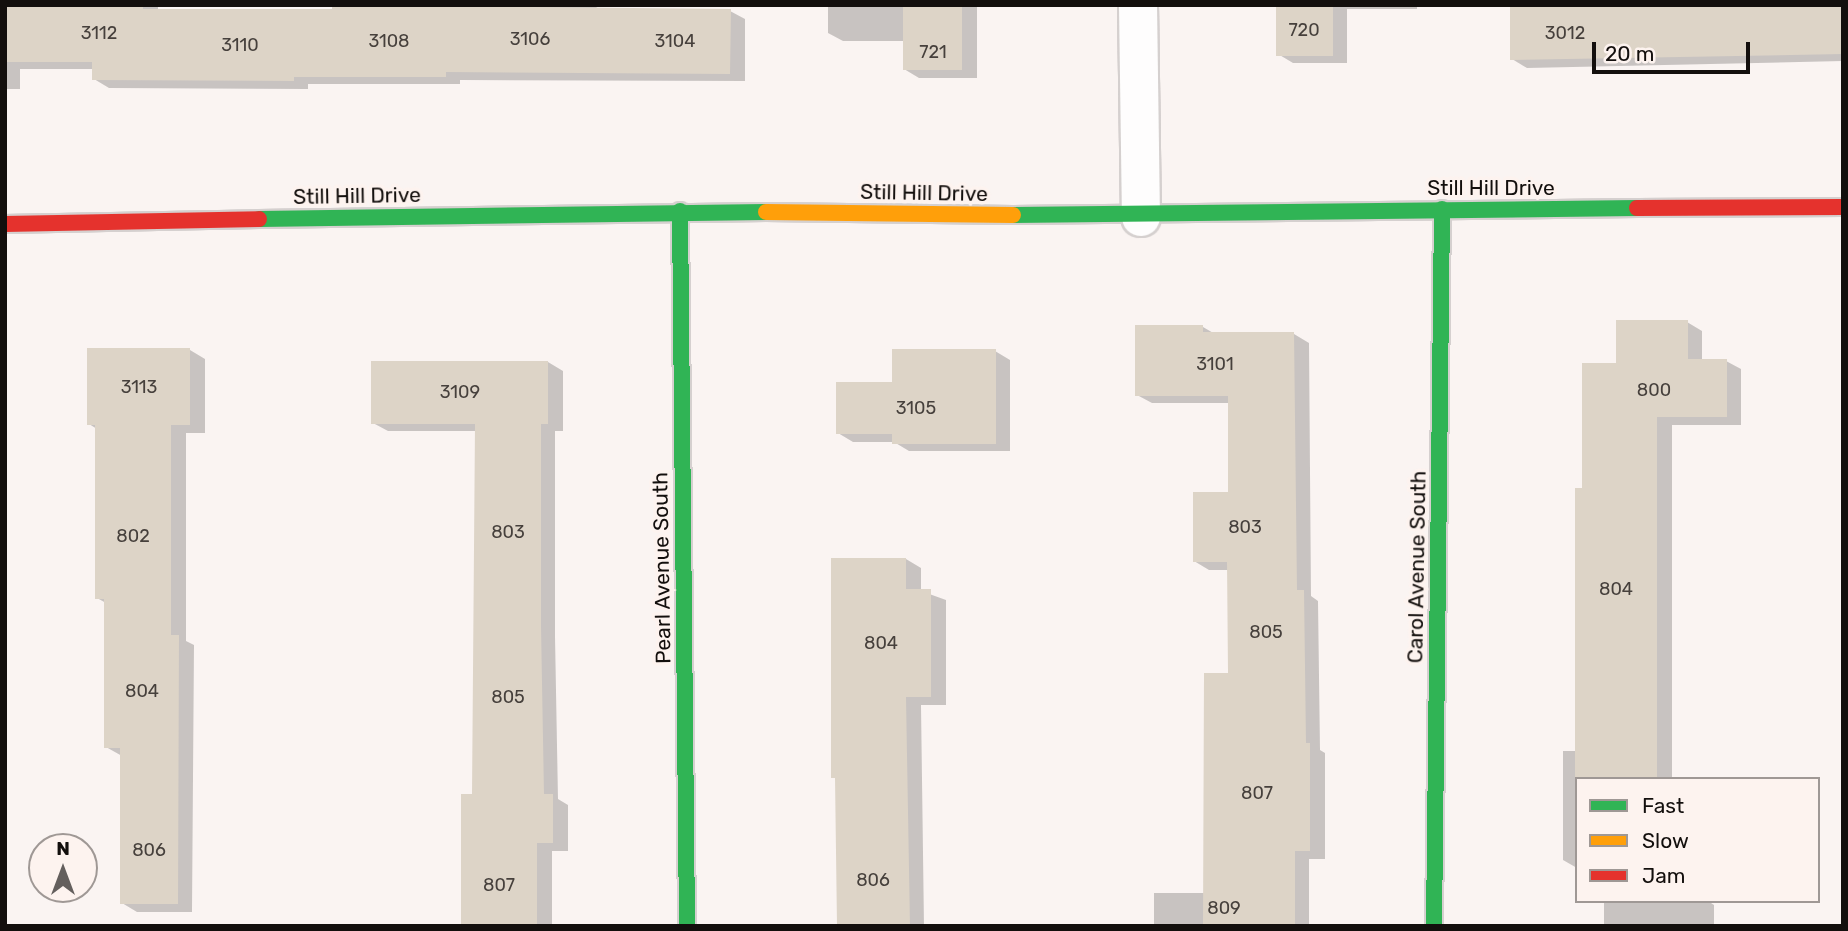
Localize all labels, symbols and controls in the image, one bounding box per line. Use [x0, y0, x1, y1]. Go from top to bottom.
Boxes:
house number: 720 [1288, 19, 1320, 41]
house number: 3112 [81, 22, 117, 44]
house number: 3012 [1545, 22, 1585, 44]
house number: 3106 [510, 28, 550, 50]
scale bar [1596, 28, 1754, 72]
house number: 3108 [368, 30, 410, 52]
house number: 3104 [655, 30, 695, 52]
house number: 3110 [221, 34, 259, 56]
house number: 721 [919, 41, 947, 63]
text: 20 m [1605, 41, 1654, 66]
street label: Still Hill Drive [1427, 175, 1555, 201]
street label: Still Hill Drive [860, 179, 988, 207]
street label: Still Hill Drive [293, 182, 421, 210]
house number: 3101 [1196, 353, 1234, 375]
house number: 3113 [121, 376, 157, 398]
house number: 800 [1637, 379, 1671, 401]
house number: 3109 [440, 381, 480, 403]
house number: 3105 [896, 397, 936, 419]
street label: Carol Avenue South [1403, 470, 1431, 664]
street label: Pearl Avenue South [648, 472, 676, 664]
house number: 803 [1228, 516, 1262, 538]
house number: 803 [491, 521, 525, 543]
house number: 802 [116, 525, 150, 547]
house number: 804 [1599, 578, 1633, 600]
house number: 805 [1249, 621, 1283, 643]
house number: 804 [864, 632, 898, 654]
house number: 804 [125, 680, 159, 702]
house number: 805 [491, 686, 525, 708]
legend [1575, 777, 1820, 903]
house number: 807 [1241, 782, 1273, 804]
text: Fast [1642, 793, 1684, 818]
text: Slow [1642, 828, 1689, 853]
north arrow [28, 833, 98, 903]
text: N [56, 837, 70, 860]
house number: 806 [132, 839, 166, 861]
text: Jam [1642, 863, 1686, 888]
house number: 806 [856, 869, 890, 891]
house number: 807 [483, 874, 515, 896]
house number: 809 [1207, 897, 1241, 919]

